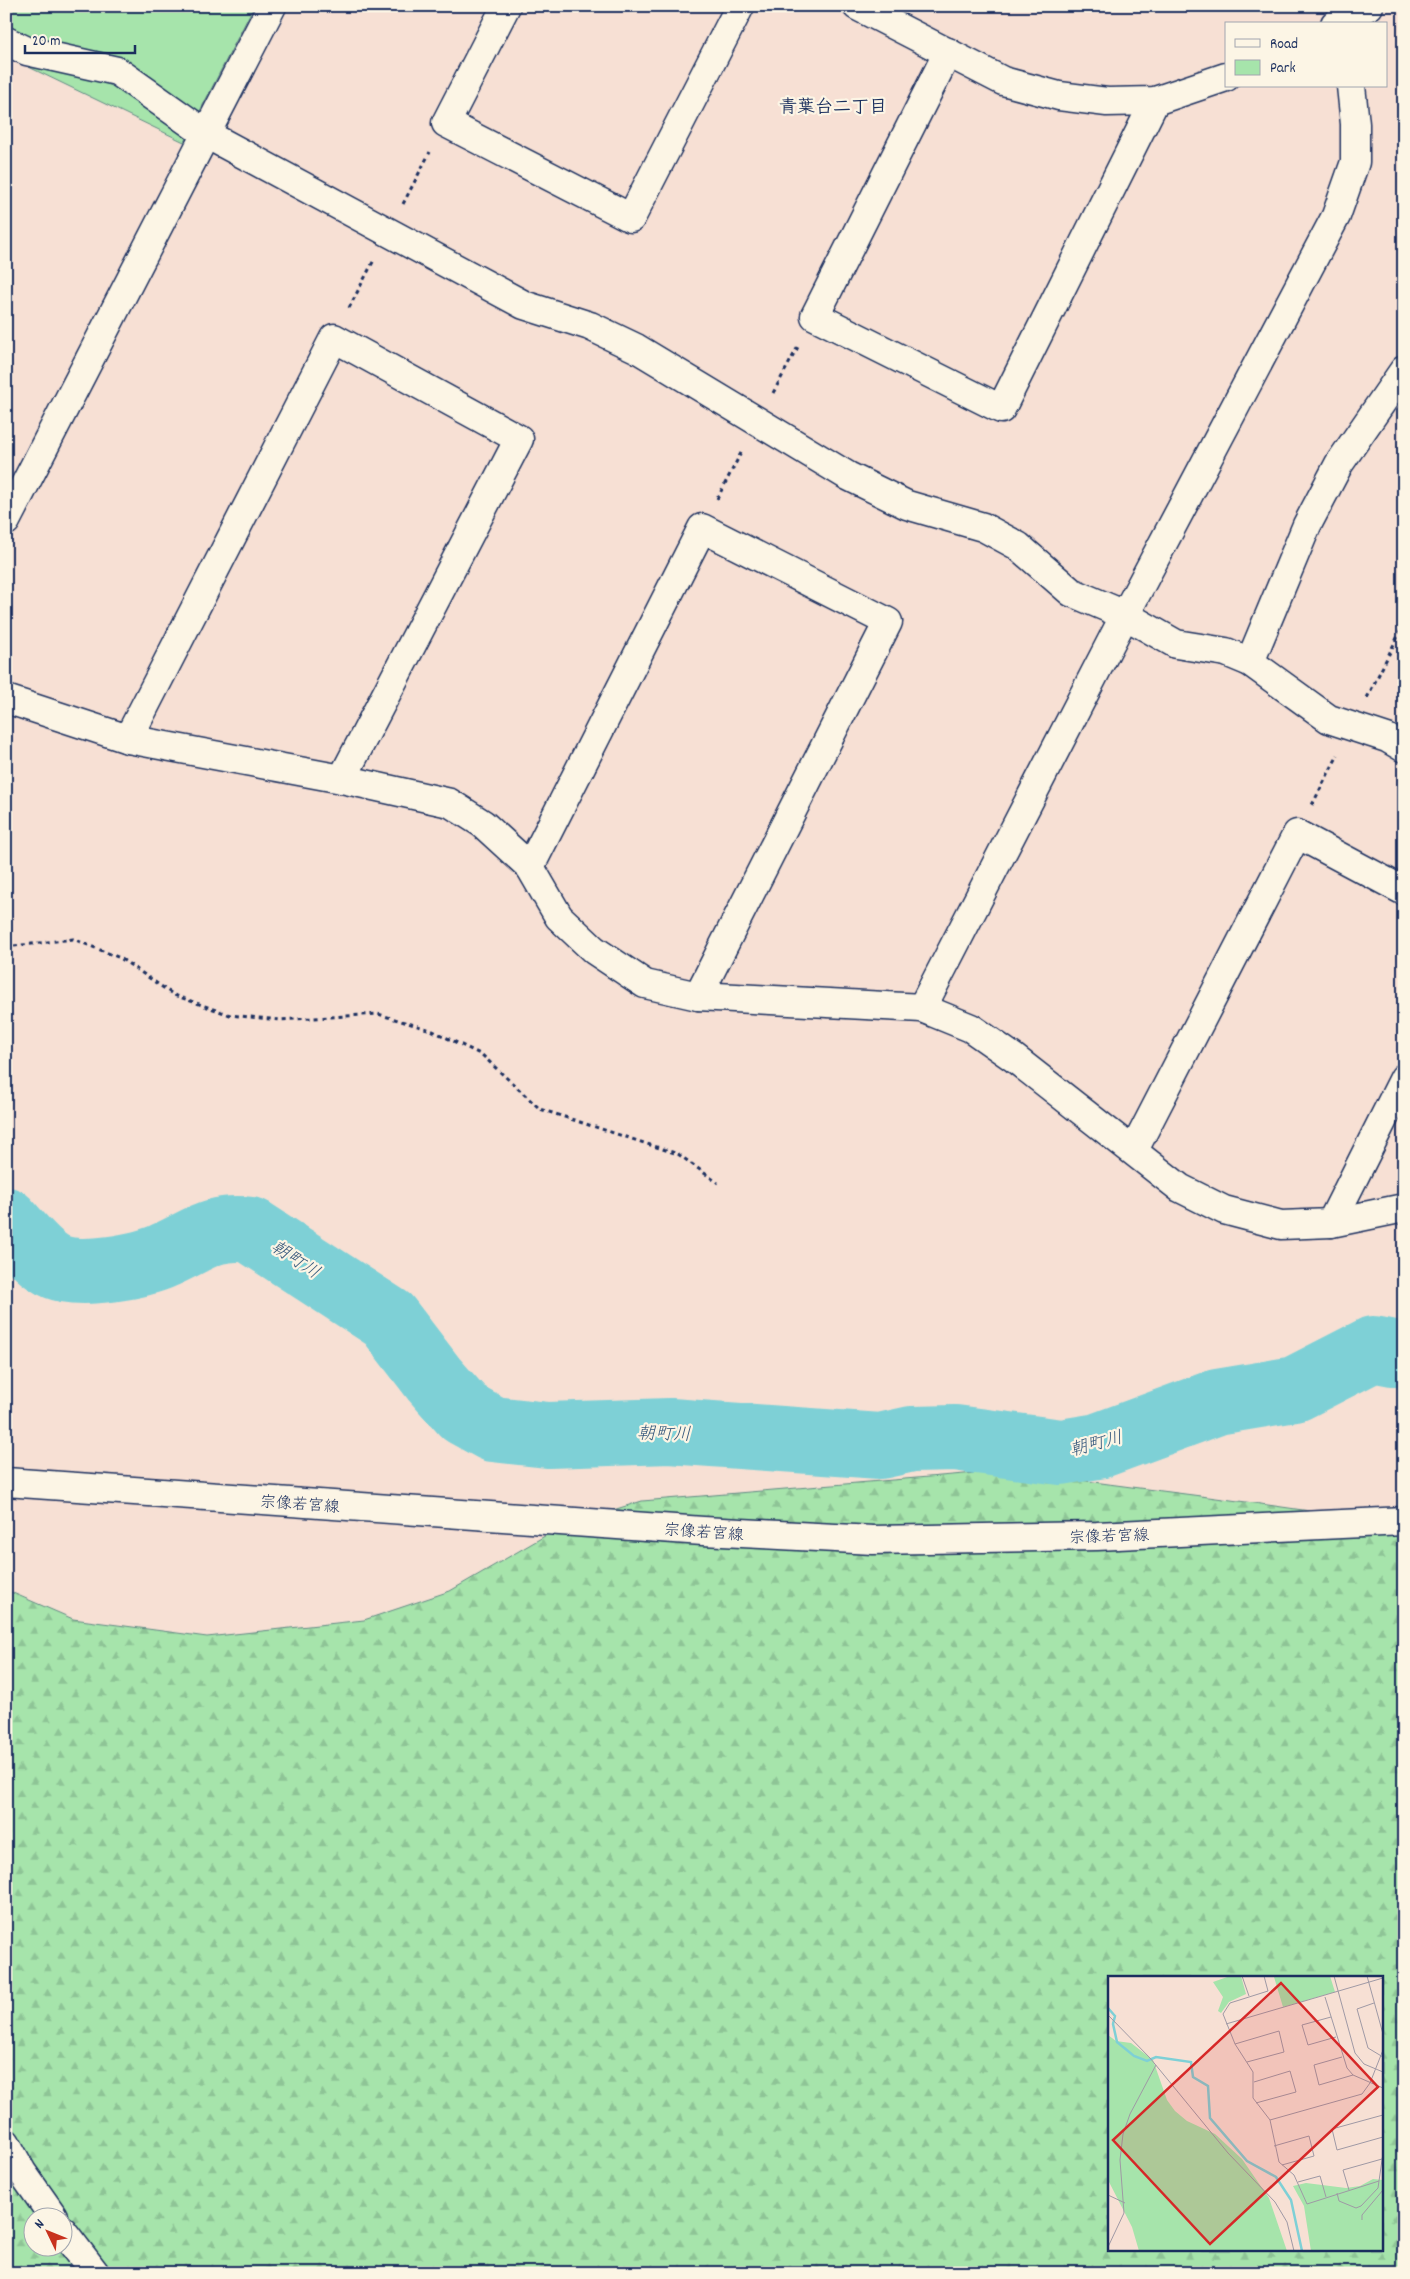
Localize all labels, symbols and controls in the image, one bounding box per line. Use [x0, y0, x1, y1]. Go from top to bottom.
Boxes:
scale bar [25, 22, 135, 54]
legend [1225, 22, 1388, 88]
text: 20 m [32, 31, 60, 53]
text: Road [1270, 34, 1298, 56]
text: Park [1270, 58, 1296, 80]
district label: 青葉台二丁目 [779, 96, 887, 121]
water label: 朝町川 [265, 1236, 324, 1286]
water label: 朝町川 [637, 1423, 691, 1448]
water label: 朝町川 [1067, 1426, 1126, 1464]
street label: 宗像若宮線 [259, 1491, 341, 1520]
street label: 宗像若宮線 [663, 1519, 745, 1548]
street label: 宗像若宮線 [1069, 1525, 1149, 1550]
inset map [1108, 1976, 1382, 2252]
north arrow [22, 2206, 72, 2256]
text: N [30, 2215, 50, 2234]

